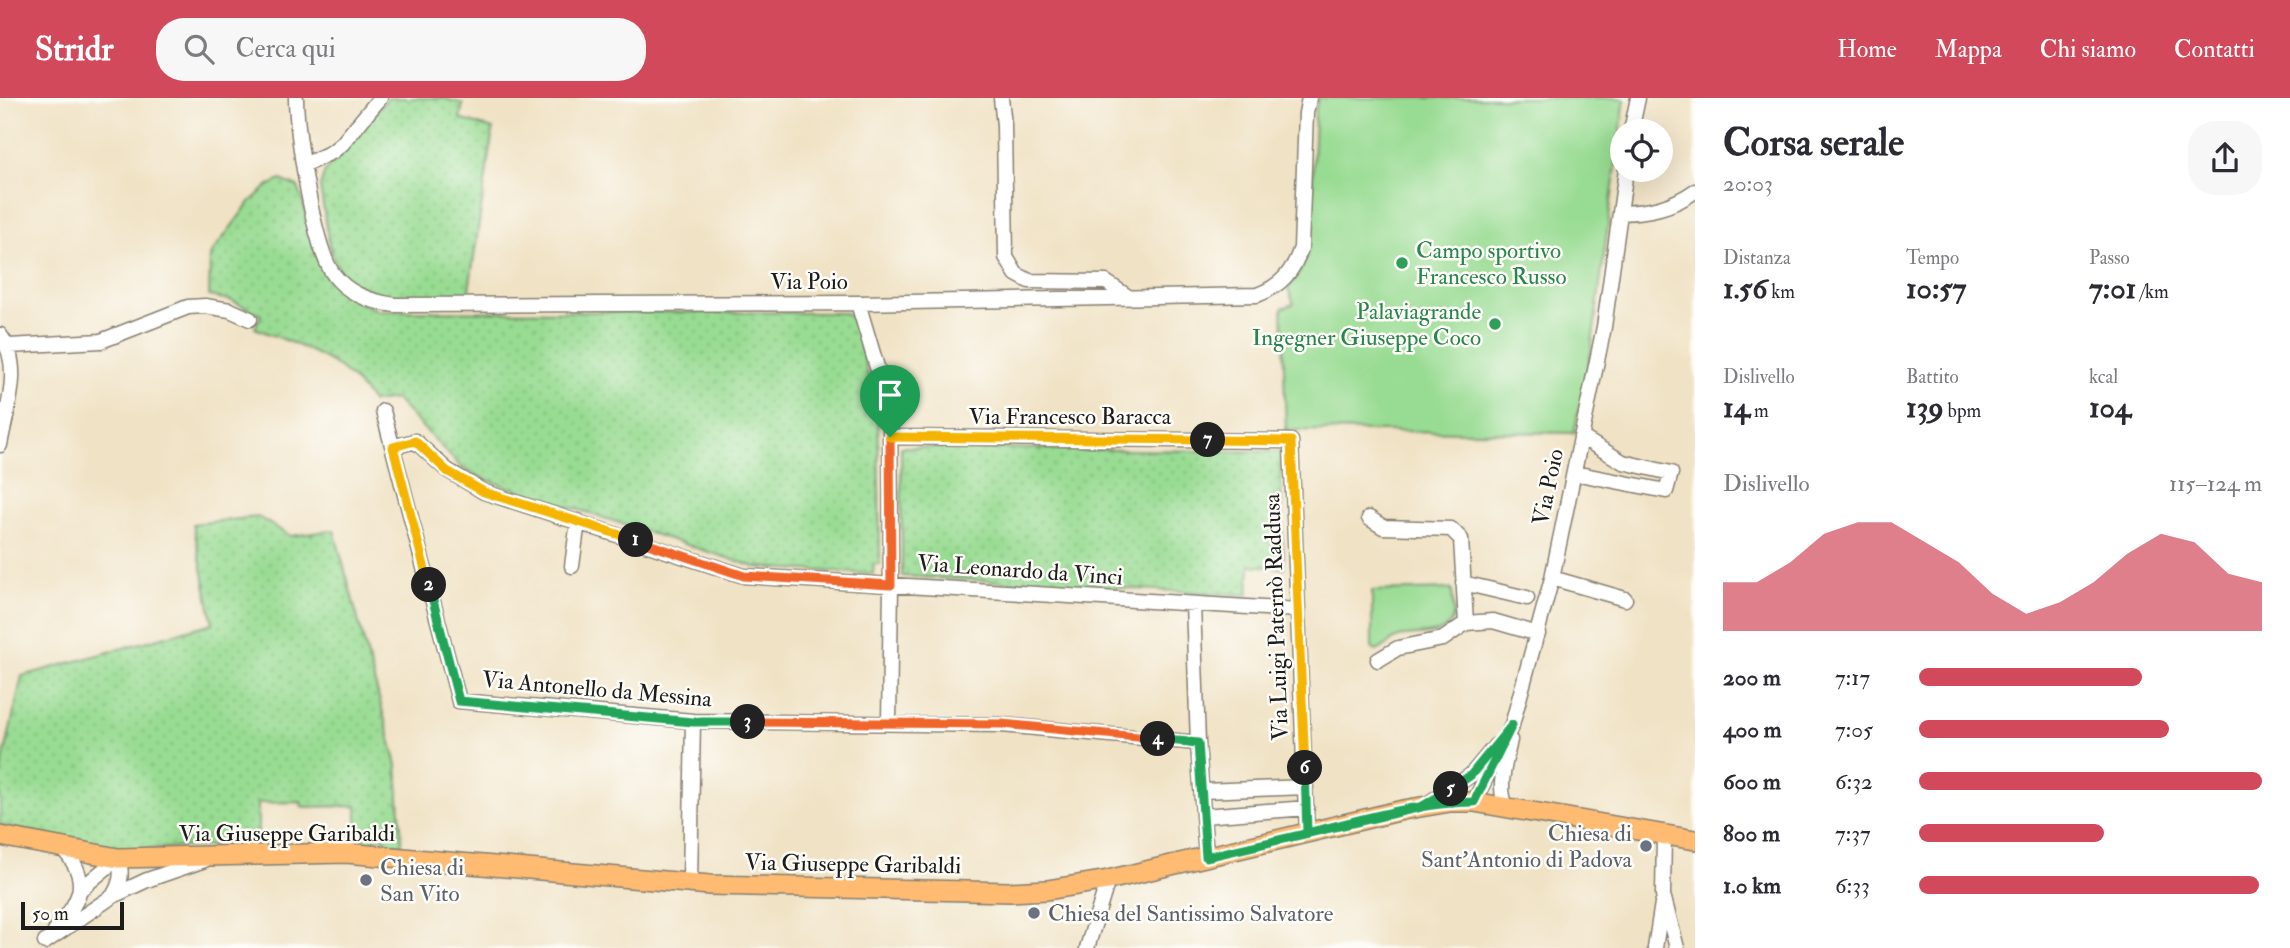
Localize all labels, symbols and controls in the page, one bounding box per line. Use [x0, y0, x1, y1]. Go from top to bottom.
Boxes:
search box [156, 18, 646, 81]
text: Stridr [35, 29, 114, 70]
icon: search [180, 30, 218, 68]
text: Cerca qui [236, 33, 336, 65]
text: Home [1837, 34, 1897, 65]
text: Mappa [1935, 34, 2002, 65]
text: Chi siamo [2040, 34, 2136, 65]
text: Contatti [2174, 34, 2255, 65]
map controls [1610, 119, 1673, 182]
button: locate [1610, 119, 1673, 182]
text: Corsa serale [1723, 119, 1904, 167]
button: share [2188, 121, 2262, 195]
text: 20:03 [1723, 169, 1773, 198]
place label: Campo sportivo Francesco Russo [1416, 236, 1567, 291]
text: Distanza [1723, 246, 1791, 270]
text: Tempo [1906, 246, 1959, 270]
text: Passo [2089, 246, 2130, 270]
marker: Campo sportivo Francesco Russo [1394, 255, 1410, 271]
street label: Via Poio [770, 267, 848, 296]
text: 1.56 [1723, 270, 1767, 307]
text: 10:57 [1906, 270, 1966, 307]
text: 7:01 [2089, 270, 2136, 307]
text: km [1767, 280, 1795, 304]
text: /km [2136, 280, 2169, 304]
place label: Palaviagrande Ingegner Giuseppe Coco [1252, 297, 1481, 353]
marker: Palaviagrande Ingegner Giuseppe Coco [1487, 316, 1503, 332]
pin [860, 365, 920, 437]
text: Dislivello [1723, 365, 1795, 389]
text: Battito [1906, 365, 1959, 389]
text: kcal [2089, 365, 2118, 389]
icon: arrive [871, 376, 909, 414]
text: 14 [1723, 389, 1750, 426]
text: 139 [1906, 389, 1944, 426]
text: 104 [2089, 389, 2131, 426]
text: m [1750, 399, 1769, 423]
text: bpm [1944, 399, 1981, 423]
street label: Via Francesco Baracca [969, 402, 1172, 431]
pin: 7 [1190, 422, 1226, 458]
text: 7 [1203, 427, 1212, 451]
street label: Via Poio [1526, 446, 1570, 528]
text: Dislivello [1723, 469, 1810, 498]
text: 115–124 m [2169, 469, 2262, 498]
street label: Via Luigi Paternò Raddusa [1257, 492, 1295, 741]
pin: 1 [618, 522, 654, 558]
text: 1 [632, 527, 639, 551]
street label: Via Leonardo da Vinci [916, 548, 1124, 592]
pin: 2 [412, 568, 446, 602]
text: 2 [424, 572, 433, 596]
text: 200 m [1723, 663, 1781, 692]
text: 7:17 [1835, 663, 1870, 692]
street label: Via Antonello da Messina [481, 664, 714, 714]
pin: 3 [730, 704, 766, 740]
text: 3 [744, 709, 751, 733]
text: 400 m [1723, 715, 1782, 744]
text: 7:05 [1835, 715, 1873, 744]
pin: 4 [1140, 722, 1176, 756]
text: 4 [1152, 726, 1163, 750]
pin: 6 [1288, 750, 1322, 786]
text: 6 [1300, 755, 1309, 779]
text: 600 m [1723, 767, 1781, 796]
text: 6:32 [1835, 767, 1873, 796]
pin: 5 [1434, 772, 1468, 806]
text: 5 [1446, 776, 1455, 800]
street label: Via Giuseppe Garibaldi [179, 819, 395, 849]
place label: Chiesa di Sant'Antonio di Padova [1421, 819, 1633, 874]
text: 800 m [1723, 819, 1780, 848]
text: 7:37 [1835, 819, 1871, 848]
marker: Chiesa di Sant'Antonio di Padova [1638, 838, 1654, 854]
street label: Via Giuseppe Garibaldi [745, 848, 961, 881]
place label: Chiesa di San Vito [380, 853, 464, 908]
text: 1.0 km [1723, 871, 1781, 900]
text: 6:33 [1835, 871, 1870, 900]
marker: Chiesa di San Vito [358, 872, 374, 888]
scale bar [21, 899, 124, 931]
place label: Chiesa del Santissimo Salvatore [1048, 899, 1334, 928]
text: 50 m [32, 902, 69, 926]
marker: Chiesa del Santissimo Salvatore [1026, 905, 1042, 921]

